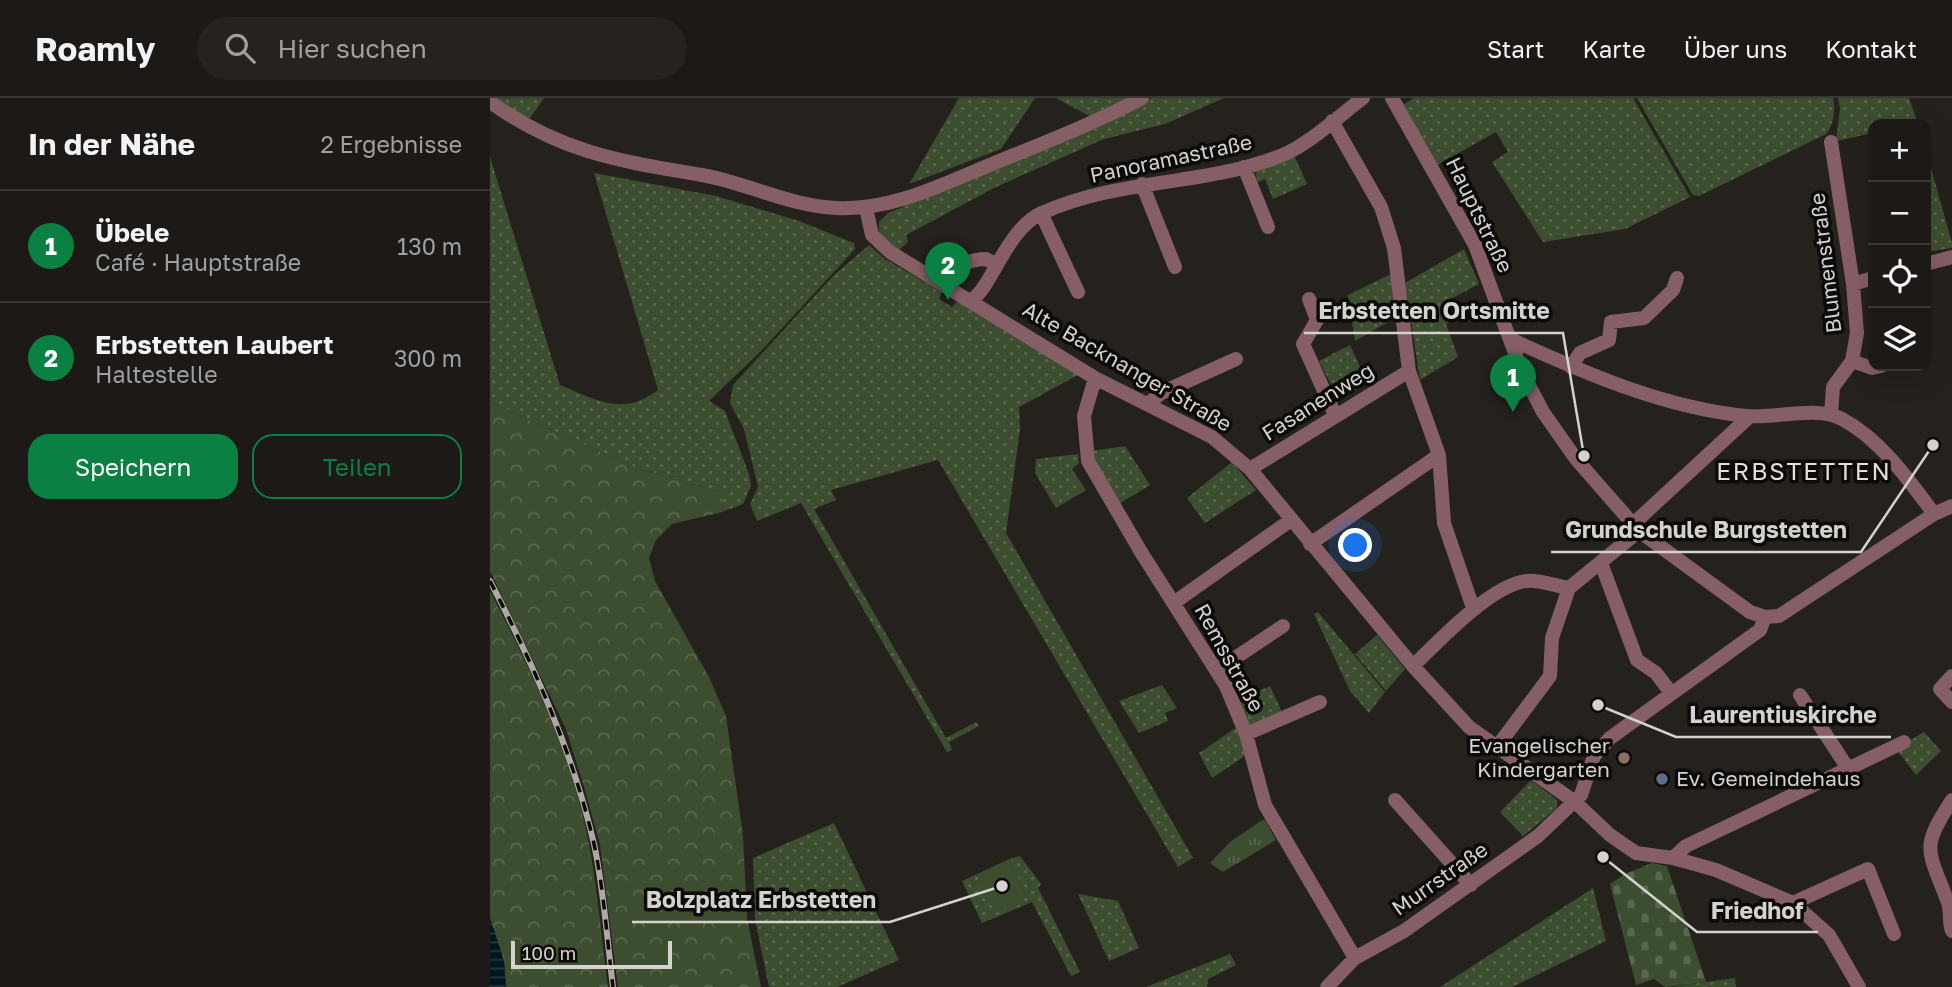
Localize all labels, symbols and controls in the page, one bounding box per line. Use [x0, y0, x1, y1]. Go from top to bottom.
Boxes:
search box [197, 17, 687, 80]
text: Roamly [35, 29, 155, 68]
icon: search [221, 29, 259, 67]
text: Hier suchen [277, 33, 427, 64]
text: Start [1487, 34, 1544, 63]
text: Karte [1582, 34, 1646, 63]
text: Über uns [1684, 34, 1787, 63]
text: Kontakt [1825, 34, 1917, 63]
map controls [1868, 119, 1931, 371]
button: + [1868, 119, 1931, 182]
text: In der Nähe [28, 126, 195, 162]
street label: Panoramastraße [1087, 128, 1254, 188]
text: 2 Ergebnisse [320, 130, 462, 158]
street label: Hauptstraße [1441, 152, 1519, 277]
button: − [1868, 182, 1931, 245]
street label: Blumenstraße [1804, 192, 1846, 335]
text: Übele [95, 217, 169, 248]
text: 1 [45, 232, 57, 260]
text: 130 m [397, 232, 462, 260]
pin: 2 [925, 242, 971, 300]
button: locate [1868, 245, 1931, 308]
text: Café · Hauptstraße [95, 248, 301, 276]
callout: Erbstetten Ortsmitte [1304, 289, 1563, 333]
street label: Alte Backnanger Straße [1018, 296, 1237, 437]
text: Erbstetten Ortsmitte [1318, 296, 1550, 324]
button: layers [1868, 308, 1931, 371]
text: Erbstetten Laubert [95, 329, 334, 360]
text: 2 [44, 344, 58, 372]
text: 300 m [394, 344, 462, 372]
pin: 1 [1490, 354, 1536, 412]
street label: Fasanenweg [1257, 357, 1378, 446]
text: Haltestelle [95, 360, 217, 388]
button: Speichern [28, 434, 238, 499]
button: Teilen [252, 434, 462, 499]
district label: ERBSTETTEN [1716, 456, 1892, 485]
callout: Grundschule Burgstetten [1551, 508, 1861, 552]
text: Grundschule Burgstetten [1565, 515, 1847, 543]
your location [1338, 528, 1372, 562]
street label: Remsstraße [1189, 599, 1270, 716]
callout: Laurentiuskirche [1676, 693, 1891, 737]
text: Laurentiuskirche [1689, 700, 1877, 728]
place label: Evangelischer Kindergarten [1468, 732, 1610, 782]
marker: Evangelischer Kindergarten [1616, 750, 1632, 766]
place label: Ev. Gemeindehaus [1676, 765, 1861, 791]
marker: Ev. Gemeindehaus [1654, 771, 1670, 787]
street label: Murrstraße [1387, 836, 1492, 921]
callout: Bolzplatz Erbstetten [632, 878, 890, 922]
text: Bolzplatz Erbstetten [646, 885, 876, 913]
callout: Friedhof [1697, 888, 1818, 932]
text: Friedhof [1711, 896, 1804, 924]
scale bar [511, 938, 672, 970]
text: 100 m [522, 941, 576, 964]

